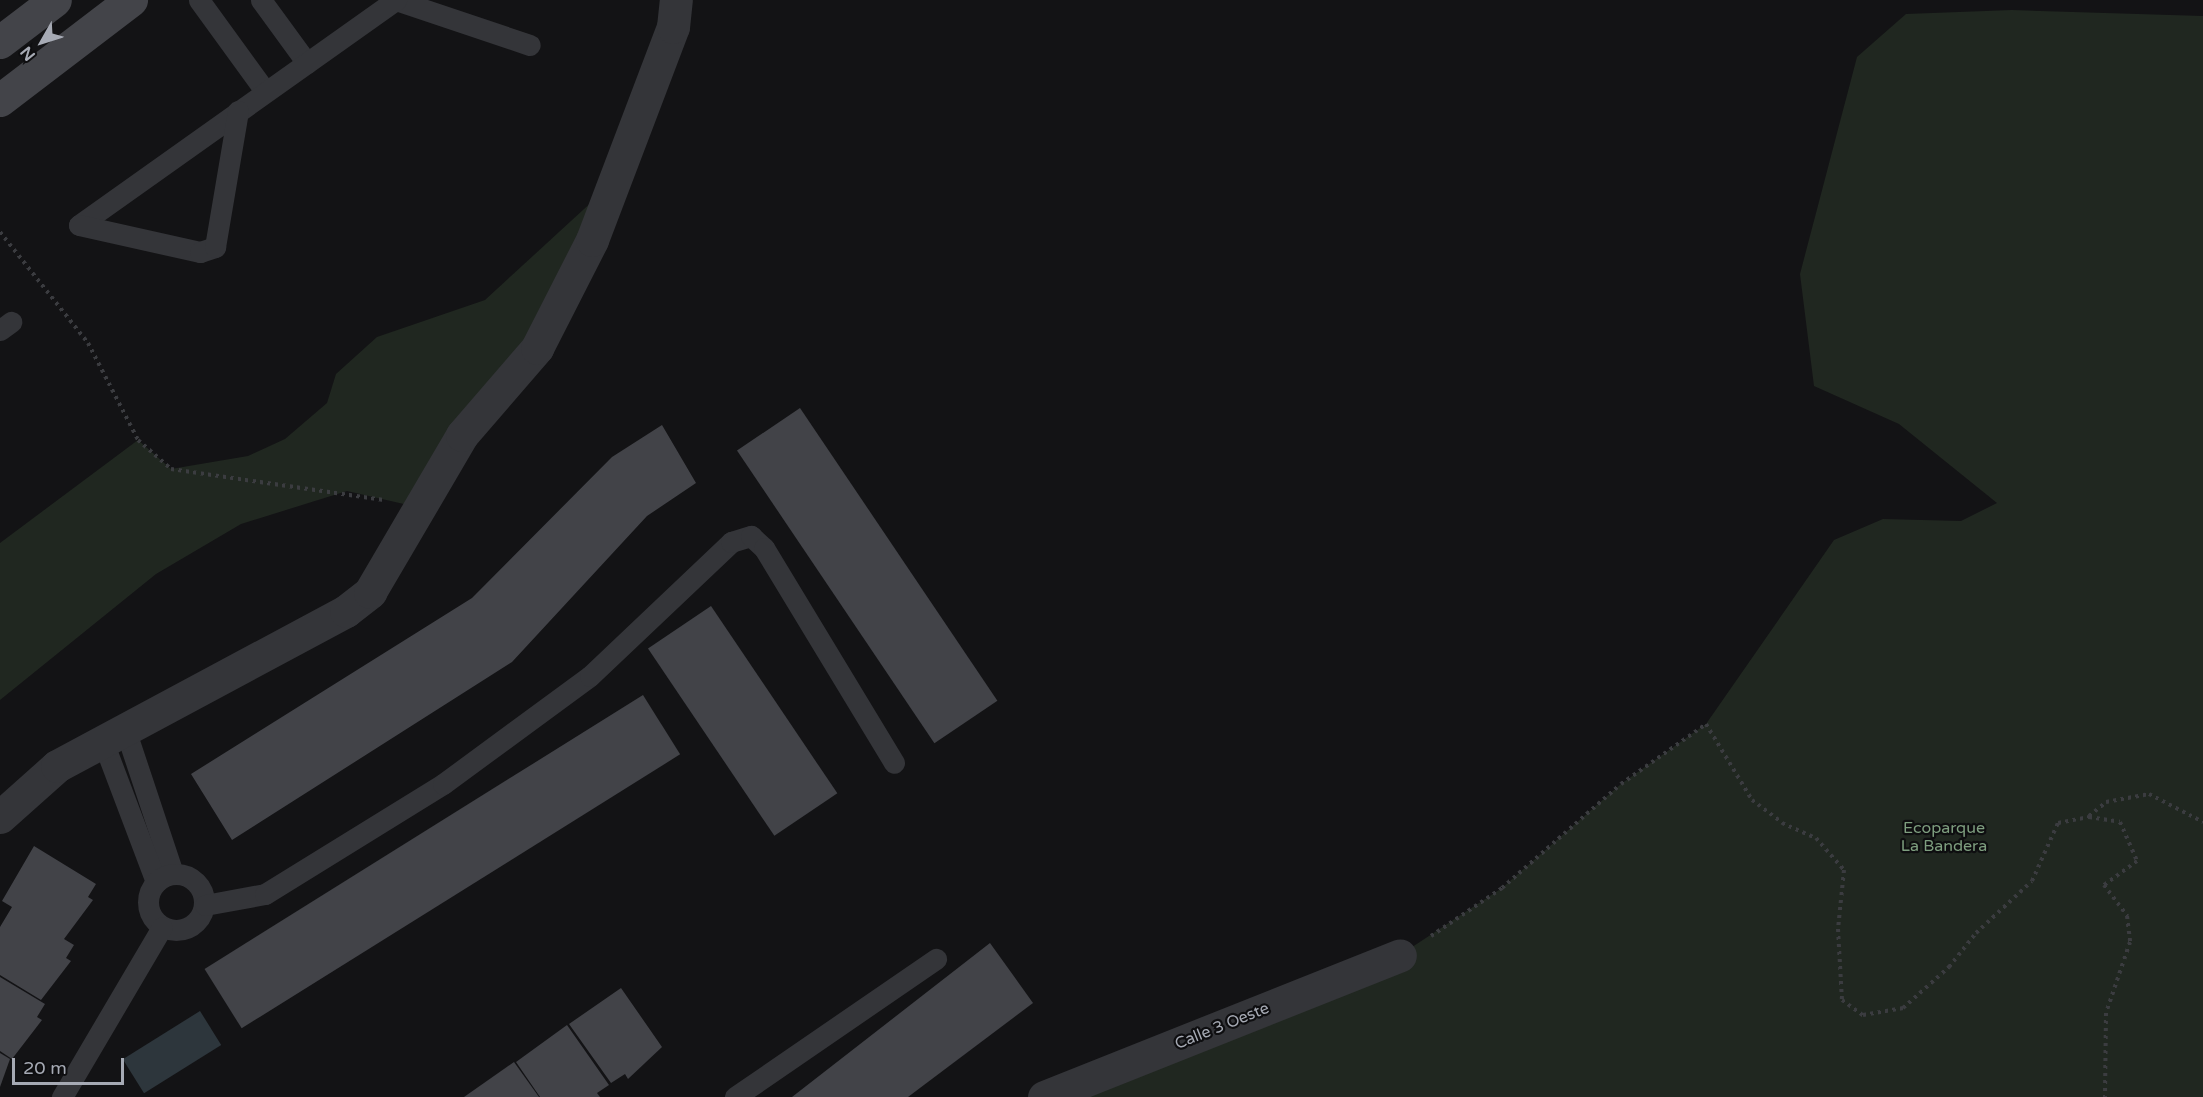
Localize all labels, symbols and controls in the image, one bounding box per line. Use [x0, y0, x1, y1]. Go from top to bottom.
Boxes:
north arrow [12, 12, 72, 72]
text: N [16, 42, 40, 65]
park label: Ecoparque La Bandera [1901, 818, 1987, 856]
street label: Calle 3 Oeste [1172, 998, 1272, 1054]
scale bar [15, 1046, 128, 1084]
text: 20 m [23, 1057, 67, 1079]

